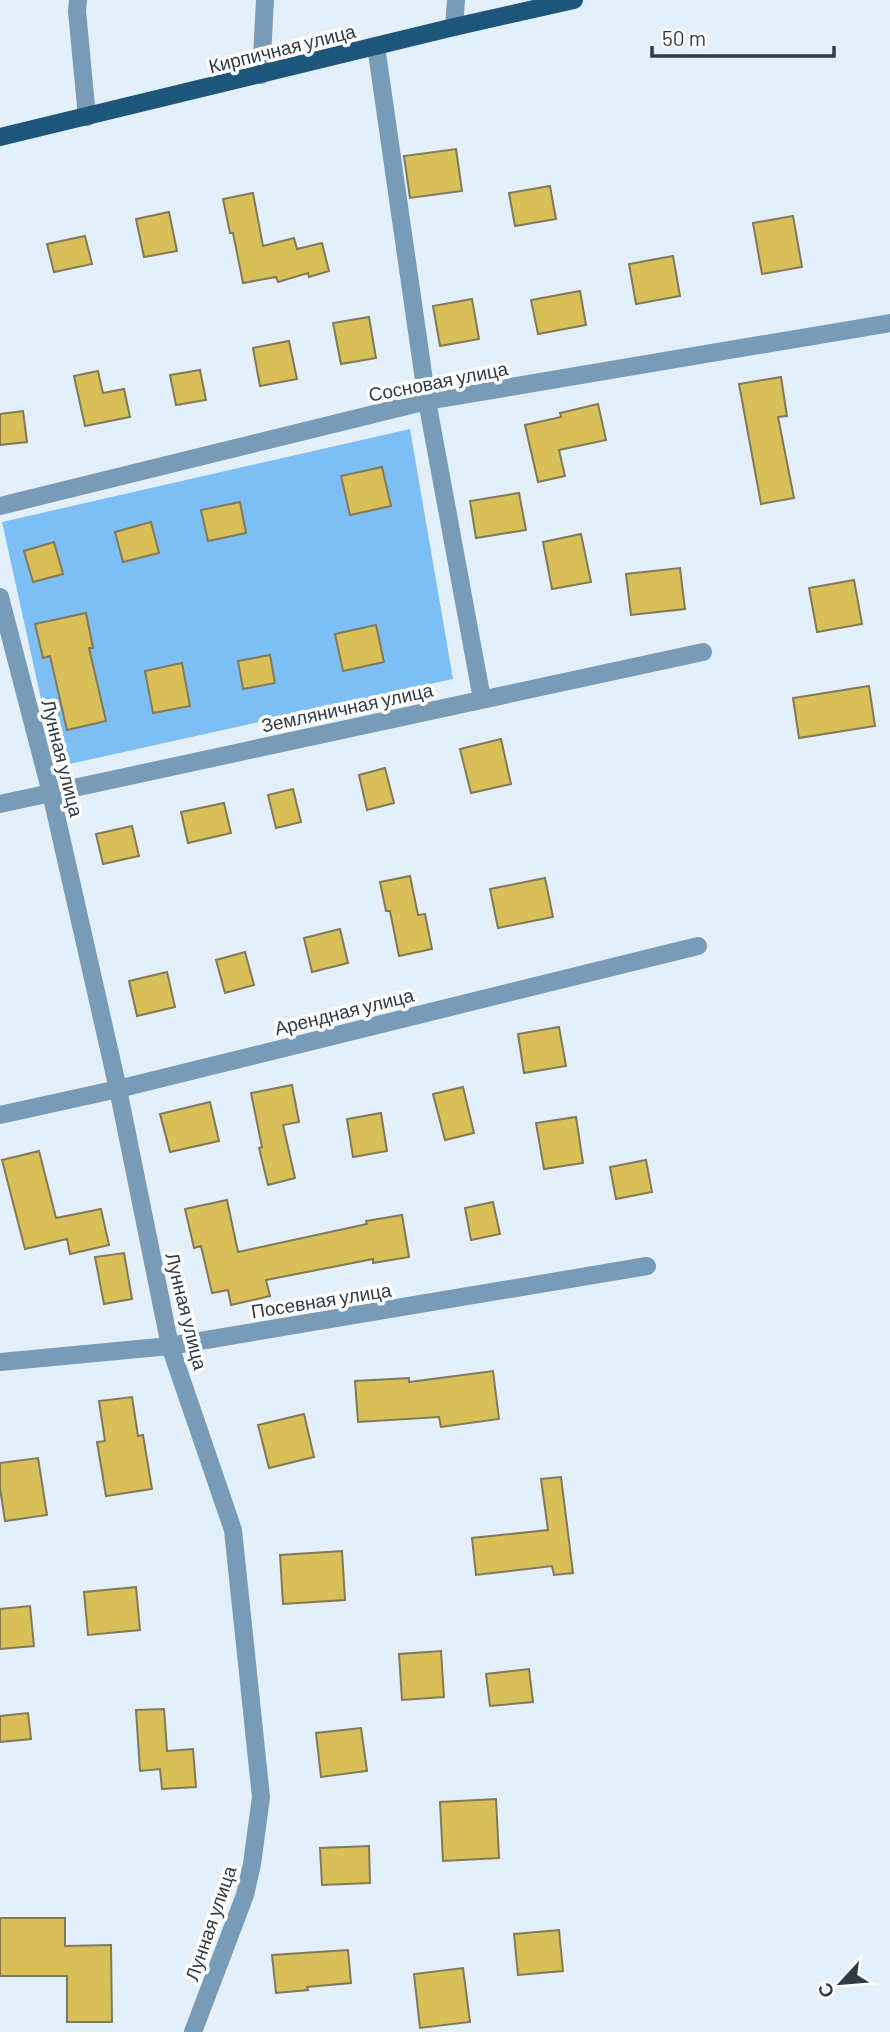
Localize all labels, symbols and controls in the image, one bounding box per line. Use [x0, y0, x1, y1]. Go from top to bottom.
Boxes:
scale bar [652, 14, 834, 58]
street label: Кирпичная улица [206, 19, 358, 77]
text: 50 m [662, 25, 706, 50]
street label: Сосновая улица [366, 356, 510, 406]
street label: Земляничная улица [259, 677, 435, 736]
street label: Лунная улица [37, 697, 89, 819]
street label: Арендная улица [272, 982, 416, 1039]
street label: Лунная улица [161, 1250, 213, 1372]
street label: Посевная улица [249, 1277, 393, 1322]
street label: Лунная улица [180, 1862, 241, 1984]
north arrow [806, 1948, 876, 2018]
text: С [812, 1979, 839, 2002]

